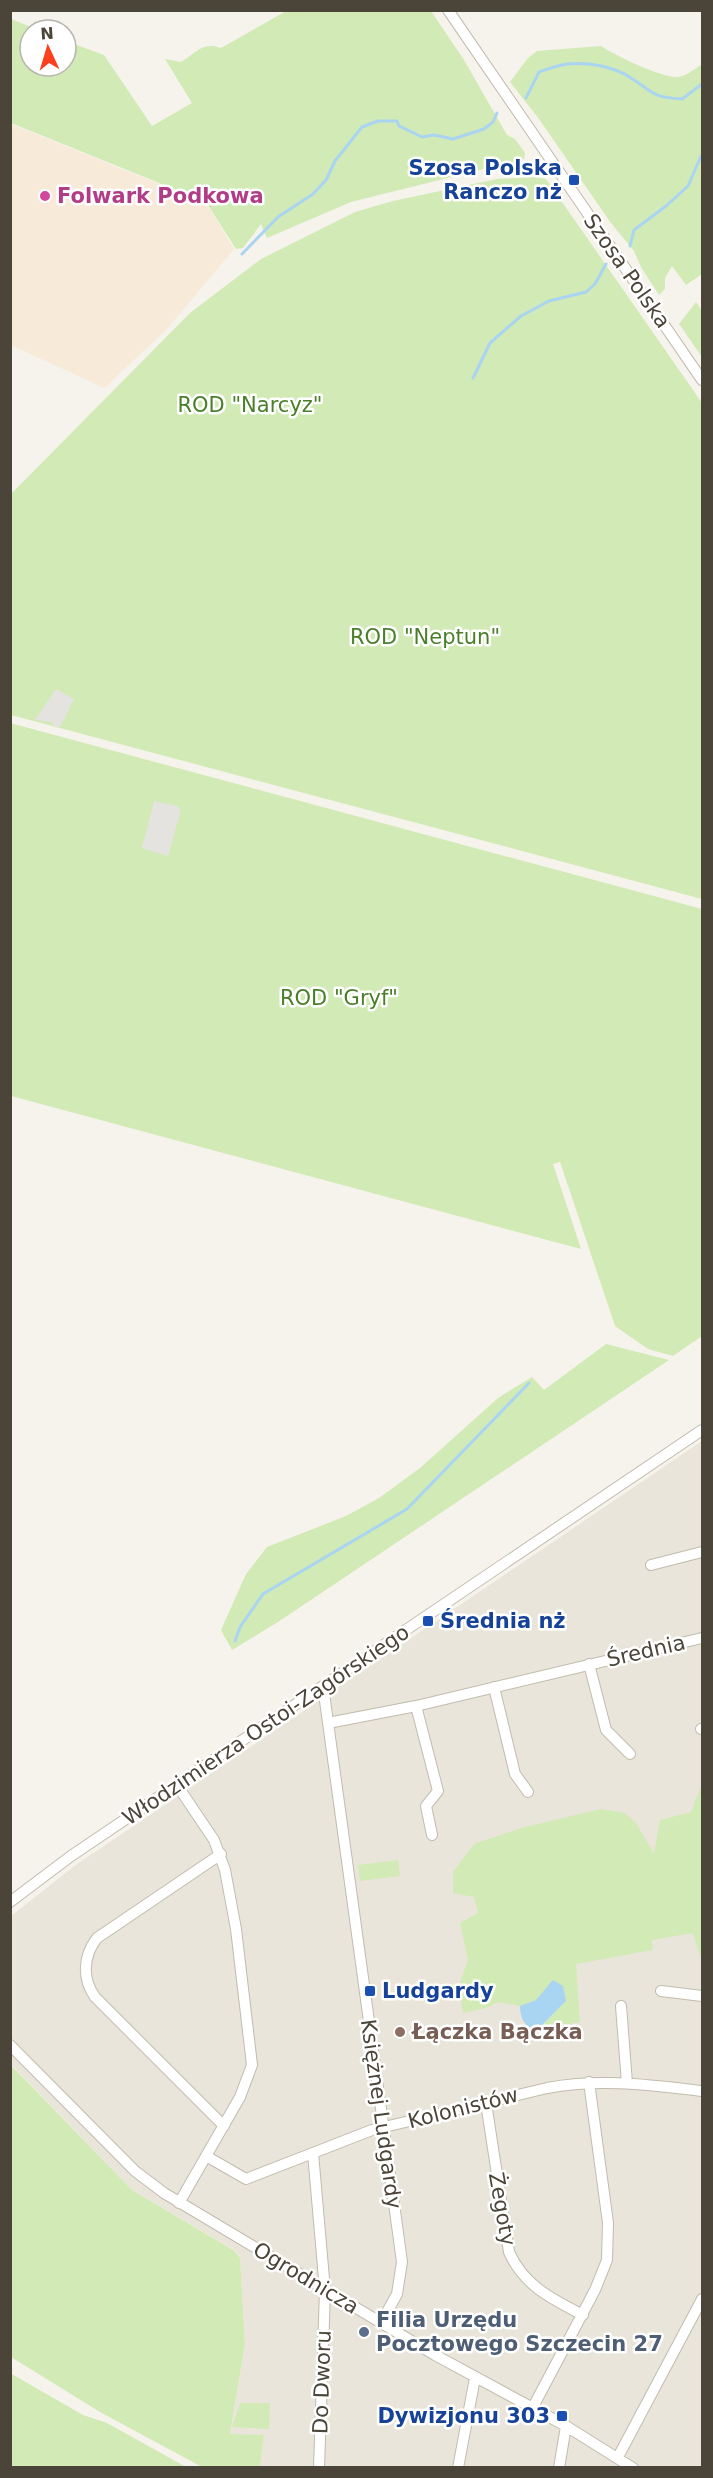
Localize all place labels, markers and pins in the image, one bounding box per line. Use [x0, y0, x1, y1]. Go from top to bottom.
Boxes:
place label: Szosa Polska Ranczo nż [409, 156, 562, 204]
marker: Szosa Polska Ranczo nż [567, 173, 581, 187]
place label: Folwark Podkowa [57, 184, 264, 208]
marker: Folwark Podkowa [38, 189, 52, 203]
place label: Średnia nż [440, 1608, 566, 1633]
marker: Średnia nż [421, 1614, 435, 1628]
place label: Ludgardy [382, 1979, 494, 2003]
marker: Ludgardy [363, 1984, 377, 1998]
place label: Łączka Bączka [411, 2020, 583, 2044]
marker: Łączka Bączka [393, 2025, 407, 2039]
place label: Filia Urzędu Pocztowego Szczecin 27 [376, 2308, 663, 2356]
marker: Filia Urzędu Pocztowego Szczecin 27 [357, 2325, 371, 2339]
place label: Dywizjonu 303 [377, 2404, 550, 2428]
marker: Dywizjonu 303 [555, 2409, 569, 2423]

